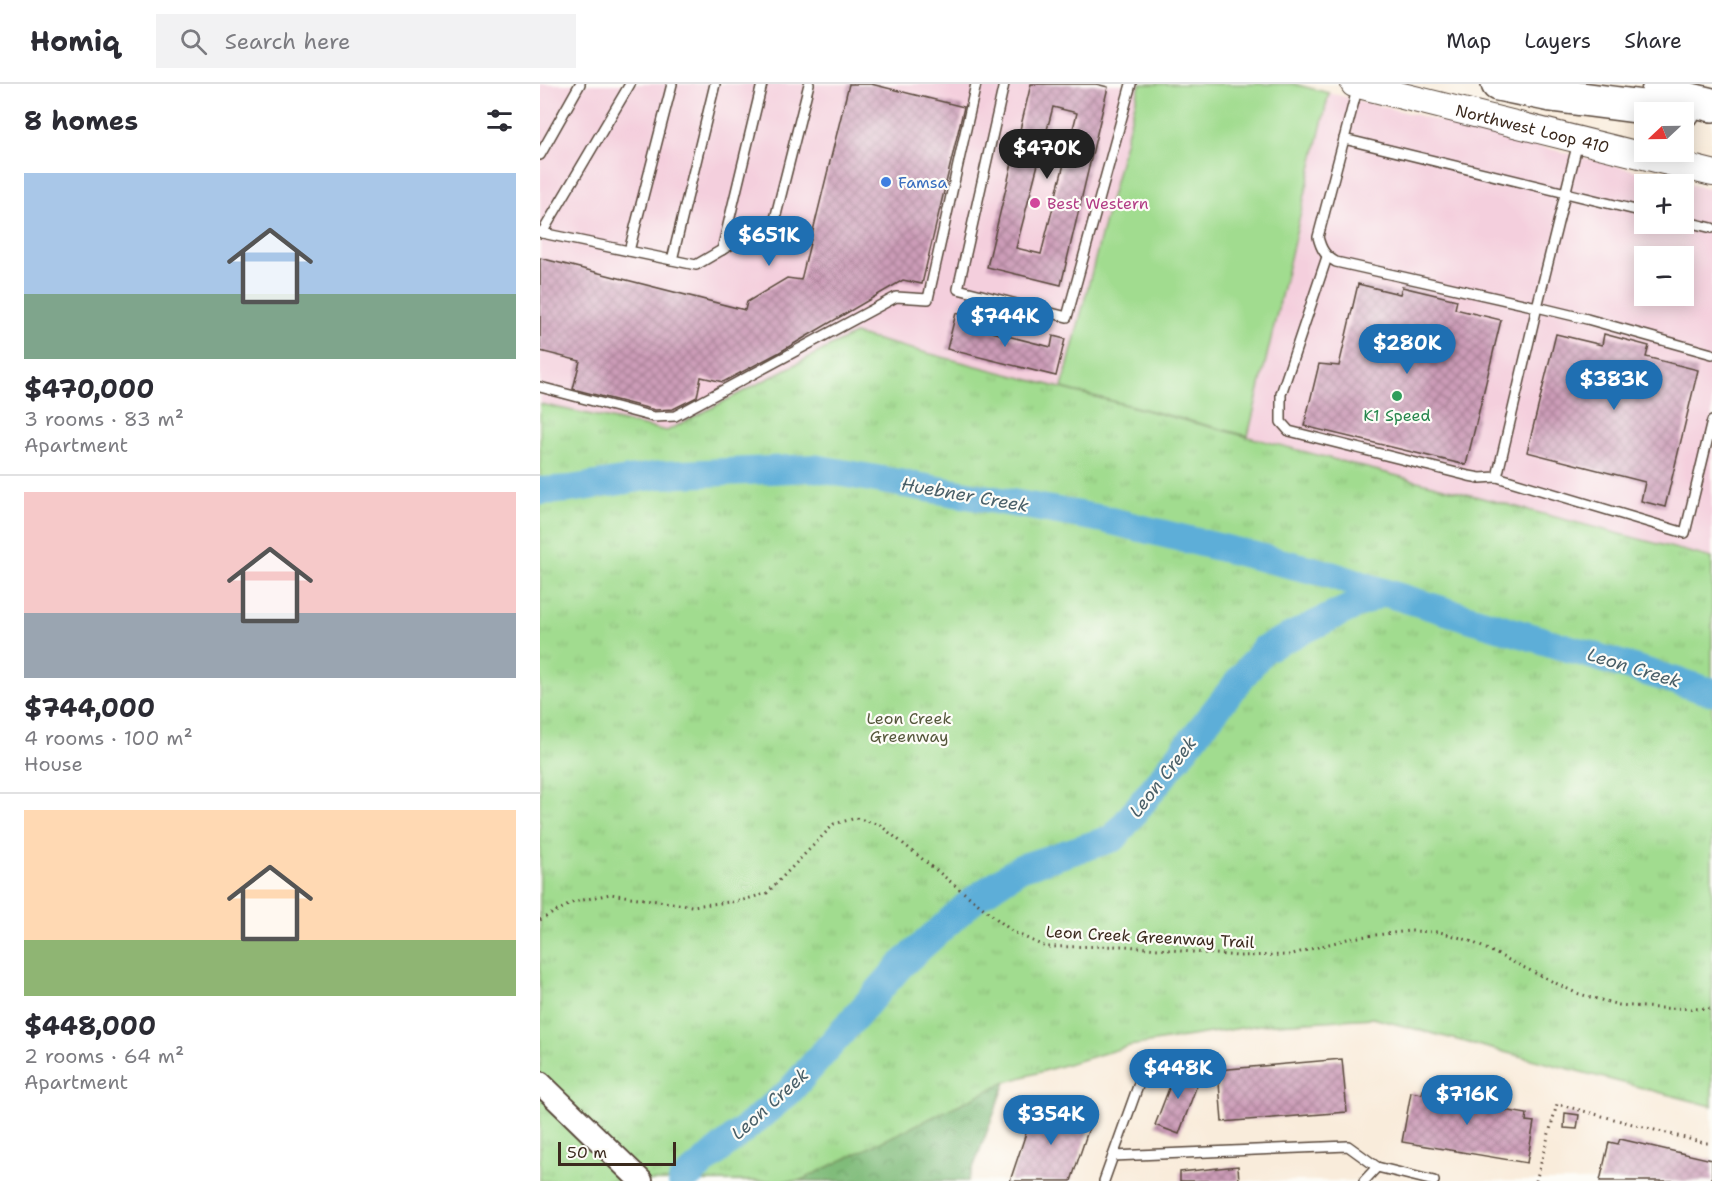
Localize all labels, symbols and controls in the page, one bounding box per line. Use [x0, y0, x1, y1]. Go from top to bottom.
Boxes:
search box [156, 14, 576, 68]
text: Homiq [30, 22, 120, 60]
icon: search [177, 25, 210, 58]
text: Search here [225, 27, 351, 56]
text: Map [1446, 27, 1491, 55]
text: Layers [1524, 27, 1591, 55]
text: Share [1624, 27, 1682, 55]
street label: Northwest Loop 410 [1453, 99, 1612, 158]
north arrow [1634, 102, 1694, 162]
map controls [1634, 102, 1694, 306]
text: 8 homes [24, 103, 138, 138]
icon: filters [483, 104, 516, 137]
pin: $470K [1005, 129, 1089, 180]
text: $470K [1013, 135, 1081, 161]
place label: Famsa [898, 172, 947, 193]
button: + [1634, 174, 1694, 234]
marker: Famsa [879, 175, 893, 189]
place label: Best Western [1047, 193, 1149, 214]
marker: Best Western [1028, 196, 1042, 210]
icon: home [216, 212, 324, 320]
pin: $651K [727, 216, 811, 267]
text: $651K [738, 222, 800, 248]
button: − [1634, 246, 1694, 306]
pin: $744K [963, 297, 1047, 348]
text: $744K [971, 303, 1039, 329]
pin: $280K [1365, 324, 1449, 375]
text: $280K [1373, 330, 1441, 356]
pin: $383K [1572, 360, 1656, 411]
text: $383K [1580, 366, 1648, 392]
text: $470,000 [24, 371, 154, 406]
marker: K1 Speed [1390, 389, 1404, 403]
place label: K1 Speed [1363, 405, 1431, 426]
text: 3 rooms · 83 m² [24, 406, 184, 432]
text: Apartment [24, 432, 128, 458]
water label: Huebner Creek [899, 472, 1031, 518]
icon: home [216, 531, 324, 639]
water label: Leon Creek [1584, 642, 1684, 694]
text: $744,000 [24, 690, 155, 725]
park label: Leon Creek Greenway [866, 708, 952, 747]
text: 4 rooms · 100 m² [24, 725, 193, 751]
water label: Leon Creek [1124, 731, 1203, 822]
text: House [24, 751, 83, 777]
icon: home [216, 849, 324, 957]
street label: Leon Creek Greenway Trail [1045, 921, 1255, 953]
text: $448,000 [24, 1008, 156, 1043]
text: 2 rooms · 64 m² [24, 1043, 184, 1069]
pin: $448K [1136, 1049, 1220, 1100]
text: $448K [1143, 1055, 1213, 1081]
water label: Leon Creek [726, 1062, 814, 1145]
text: Apartment [24, 1069, 128, 1095]
pin: $716K [1425, 1075, 1509, 1126]
text: $716K [1436, 1081, 1498, 1107]
pin: $354K [1009, 1095, 1093, 1146]
text: $354K [1017, 1101, 1085, 1127]
scale bar [558, 1139, 676, 1166]
text: 50 m [567, 1142, 607, 1163]

